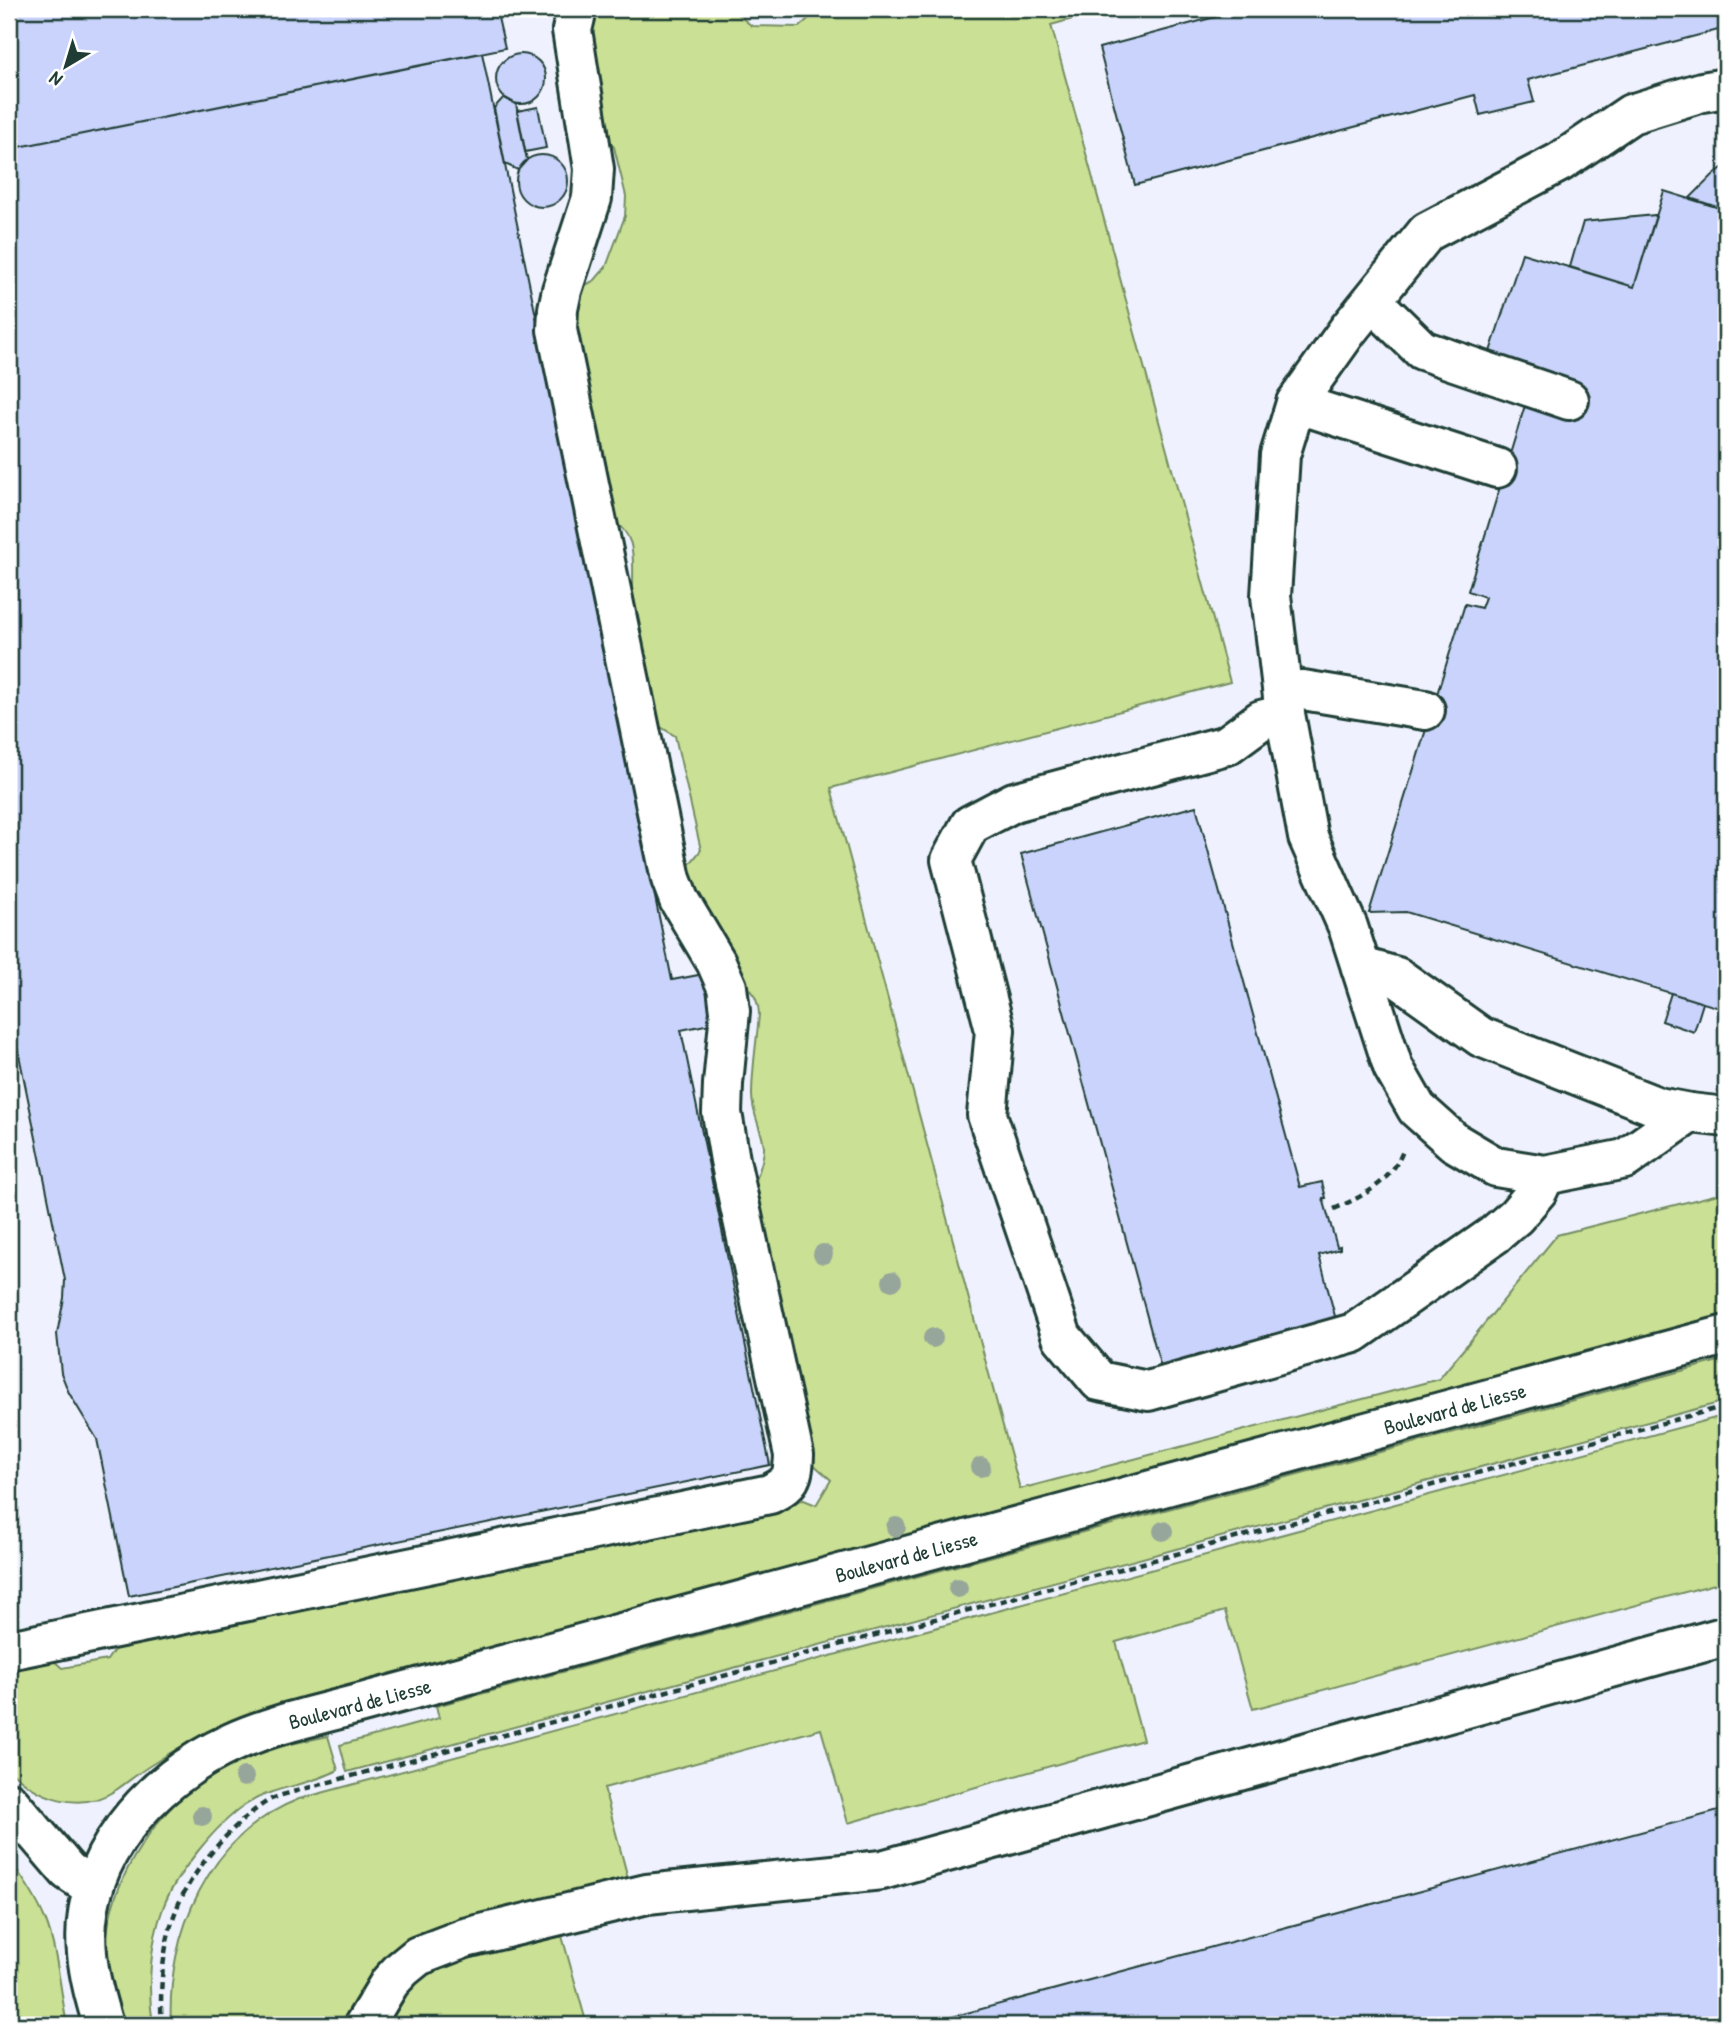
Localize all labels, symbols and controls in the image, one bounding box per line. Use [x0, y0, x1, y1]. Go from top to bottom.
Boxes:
north arrow [32, 32, 102, 102]
text: N [44, 66, 68, 93]
street label: Boulevard de Liesse [1380, 1375, 1529, 1441]
street label: Boulevard de Liesse [832, 1523, 981, 1589]
street label: Boulevard de Liesse [285, 1671, 434, 1736]

